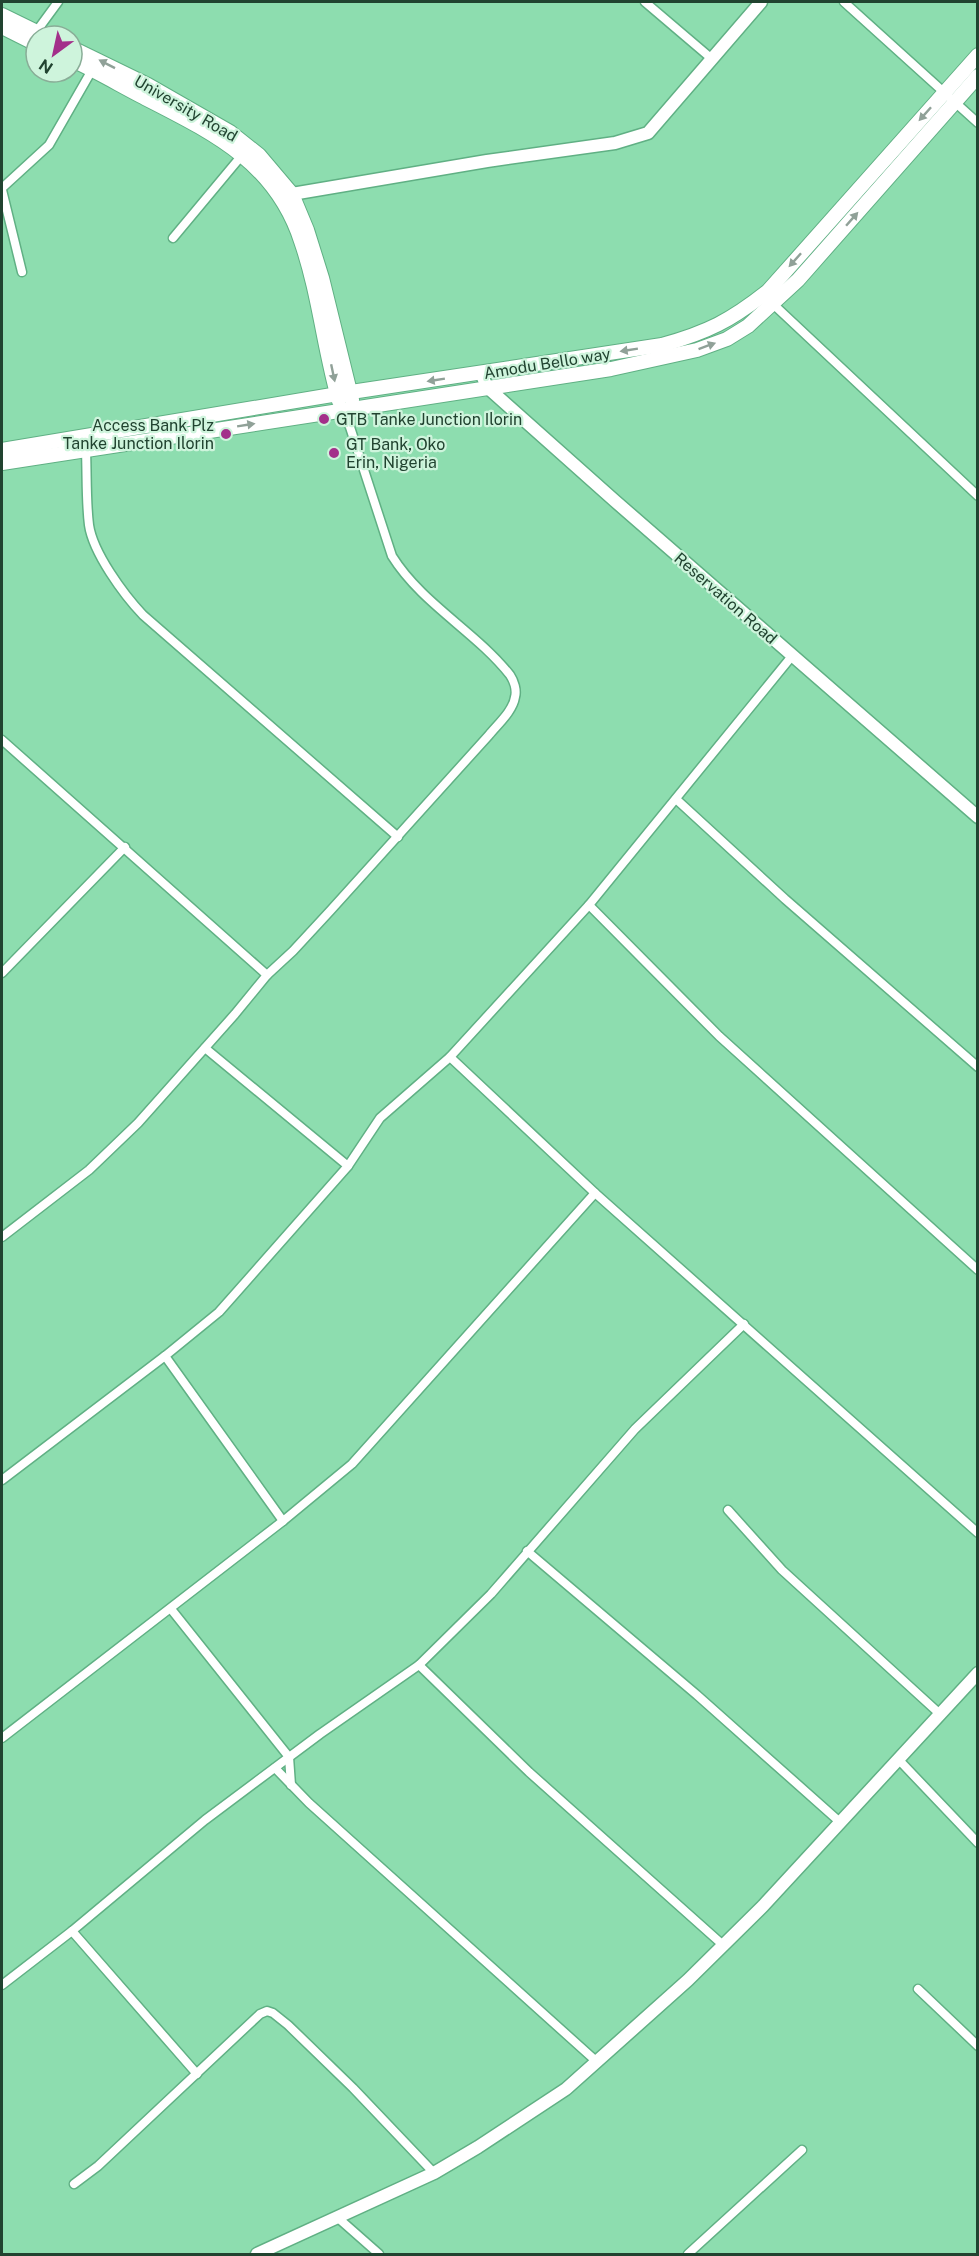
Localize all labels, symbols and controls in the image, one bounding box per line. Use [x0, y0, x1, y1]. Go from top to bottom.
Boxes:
north arrow [24, 24, 84, 84]
text: N [36, 55, 57, 78]
one-way arrow [98, 59, 115, 69]
street label: University Road [131, 71, 241, 146]
one-way arrow [918, 107, 932, 122]
one-way arrow [845, 211, 858, 227]
one-way arrow [789, 252, 802, 267]
one-way arrow [698, 341, 716, 350]
street label: Amodu Bello way [482, 344, 612, 383]
one-way arrow [619, 346, 638, 355]
one-way arrow [329, 363, 338, 382]
one-way arrow [426, 375, 445, 384]
place label: GTB Tanke Junction Ilorin [336, 410, 522, 429]
marker: GTB Tanke Junction Ilorin [317, 412, 331, 426]
place label: Access Bank Plz Tanke Junction Ilorin [63, 416, 214, 453]
one-way arrow [237, 420, 256, 429]
marker: Access Bank Plz Tanke Junction Ilorin [219, 427, 233, 441]
place label: GT Bank, Oko Erin, Nigeria [346, 435, 445, 472]
marker: GT Bank, Oko Erin, Nigeria [327, 446, 341, 460]
street label: Reservation Road [670, 549, 781, 648]

